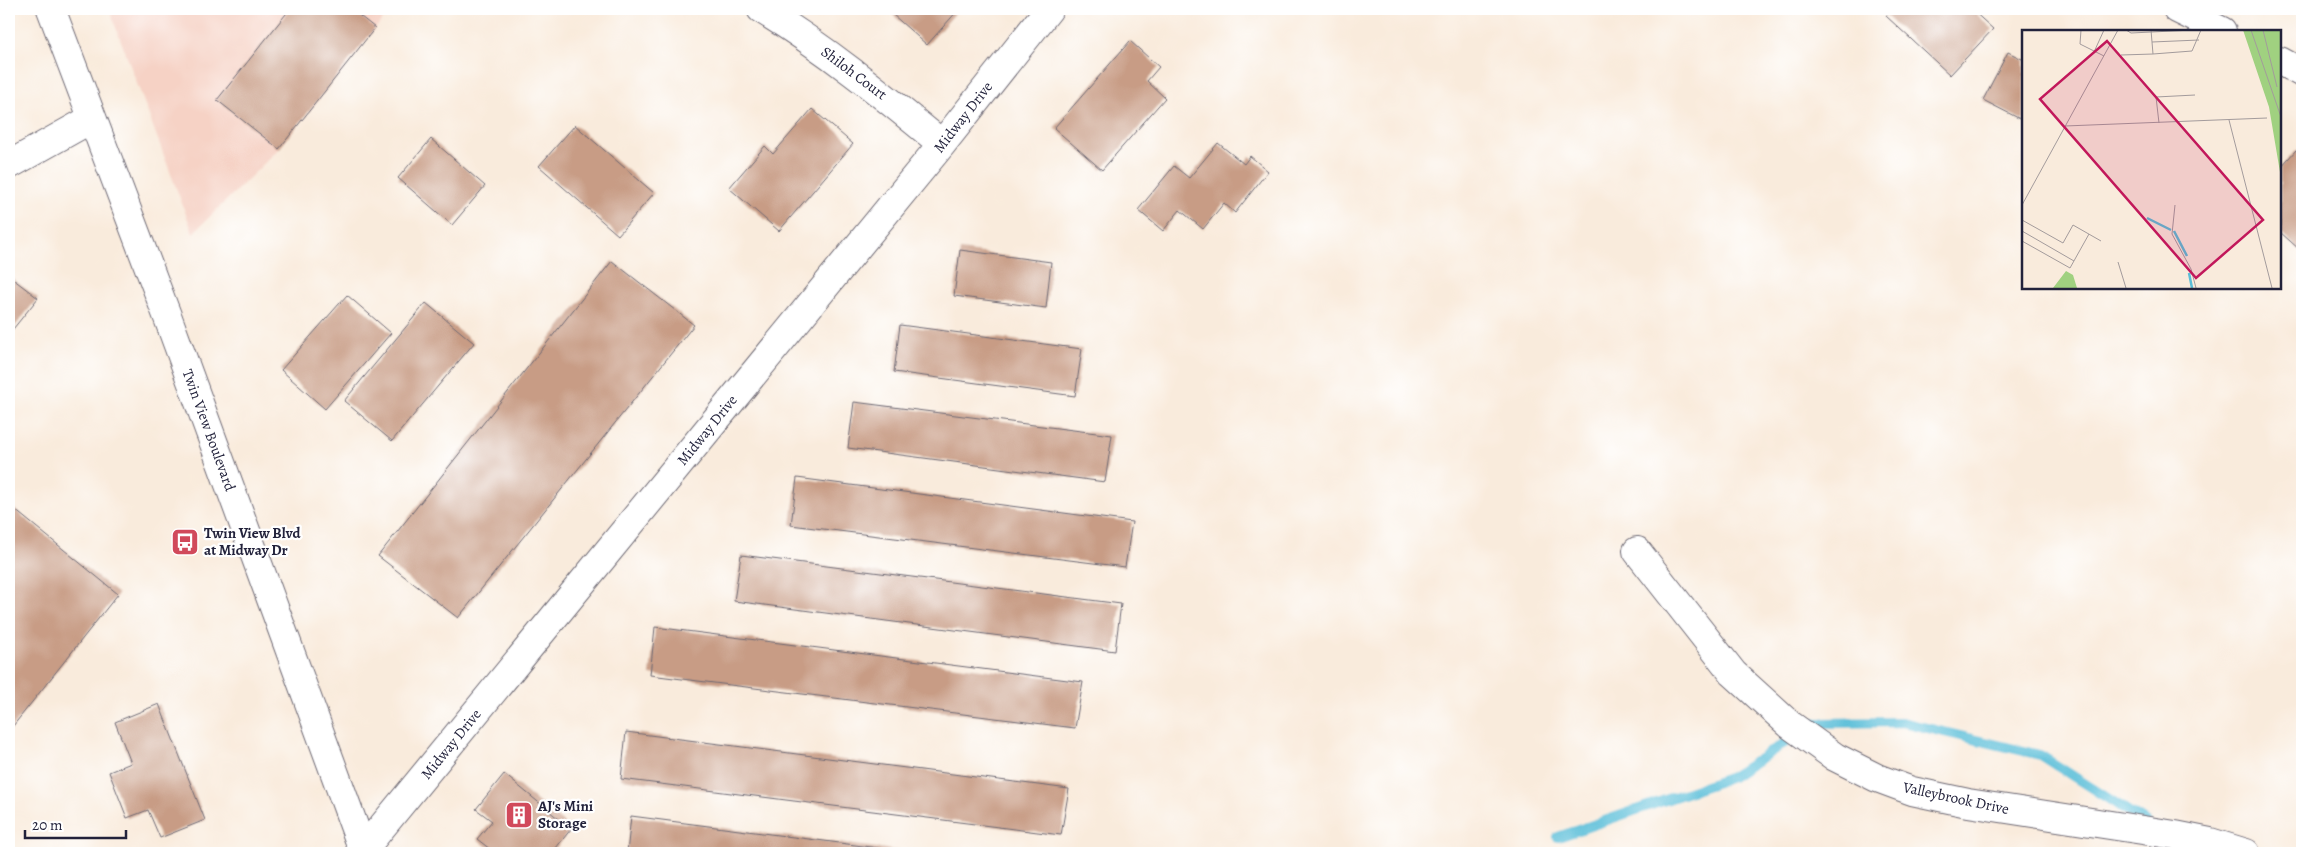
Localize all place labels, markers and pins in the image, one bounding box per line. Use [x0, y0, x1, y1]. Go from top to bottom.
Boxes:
place label: Twin View Blvd at Midway Dr [204, 523, 301, 560]
bus stop icon: Twin View Blvd at Midway Dr [170, 527, 200, 557]
place label: AJ's Mini Storage [537, 796, 594, 833]
building icon: AJ's Mini Storage [504, 800, 534, 830]

